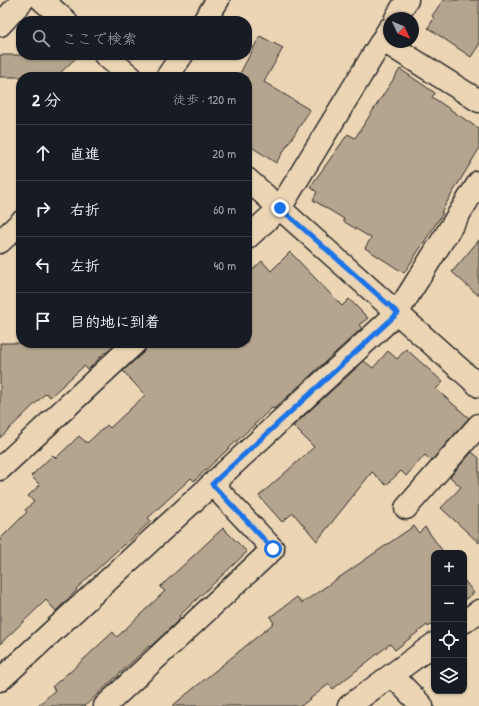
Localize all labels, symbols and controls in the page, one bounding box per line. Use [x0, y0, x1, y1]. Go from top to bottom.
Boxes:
north arrow [383, 12, 419, 48]
search box [16, 16, 252, 60]
icon: search [30, 27, 52, 49]
text: ここで検索 [62, 28, 137, 49]
text: 2 分 [32, 88, 61, 111]
text: 徒歩 · 120 m [173, 90, 236, 108]
icon: ahead [32, 142, 54, 164]
text: 直進 [70, 143, 100, 164]
text: 20 m [212, 144, 236, 162]
icon: right [32, 198, 54, 220]
text: 右折 [70, 199, 100, 220]
route end [271, 199, 289, 217]
text: 60 m [213, 200, 236, 218]
icon: left [32, 254, 54, 276]
text: 左折 [70, 255, 100, 276]
text: 40 m [213, 256, 236, 274]
icon: arrive [32, 310, 54, 332]
text: 目的地に到着 [70, 311, 160, 332]
route start [264, 540, 282, 558]
map controls [431, 550, 467, 694]
button: + [431, 550, 467, 586]
button: − [431, 586, 467, 622]
button: locate [431, 622, 467, 658]
button: layers [431, 658, 467, 694]

